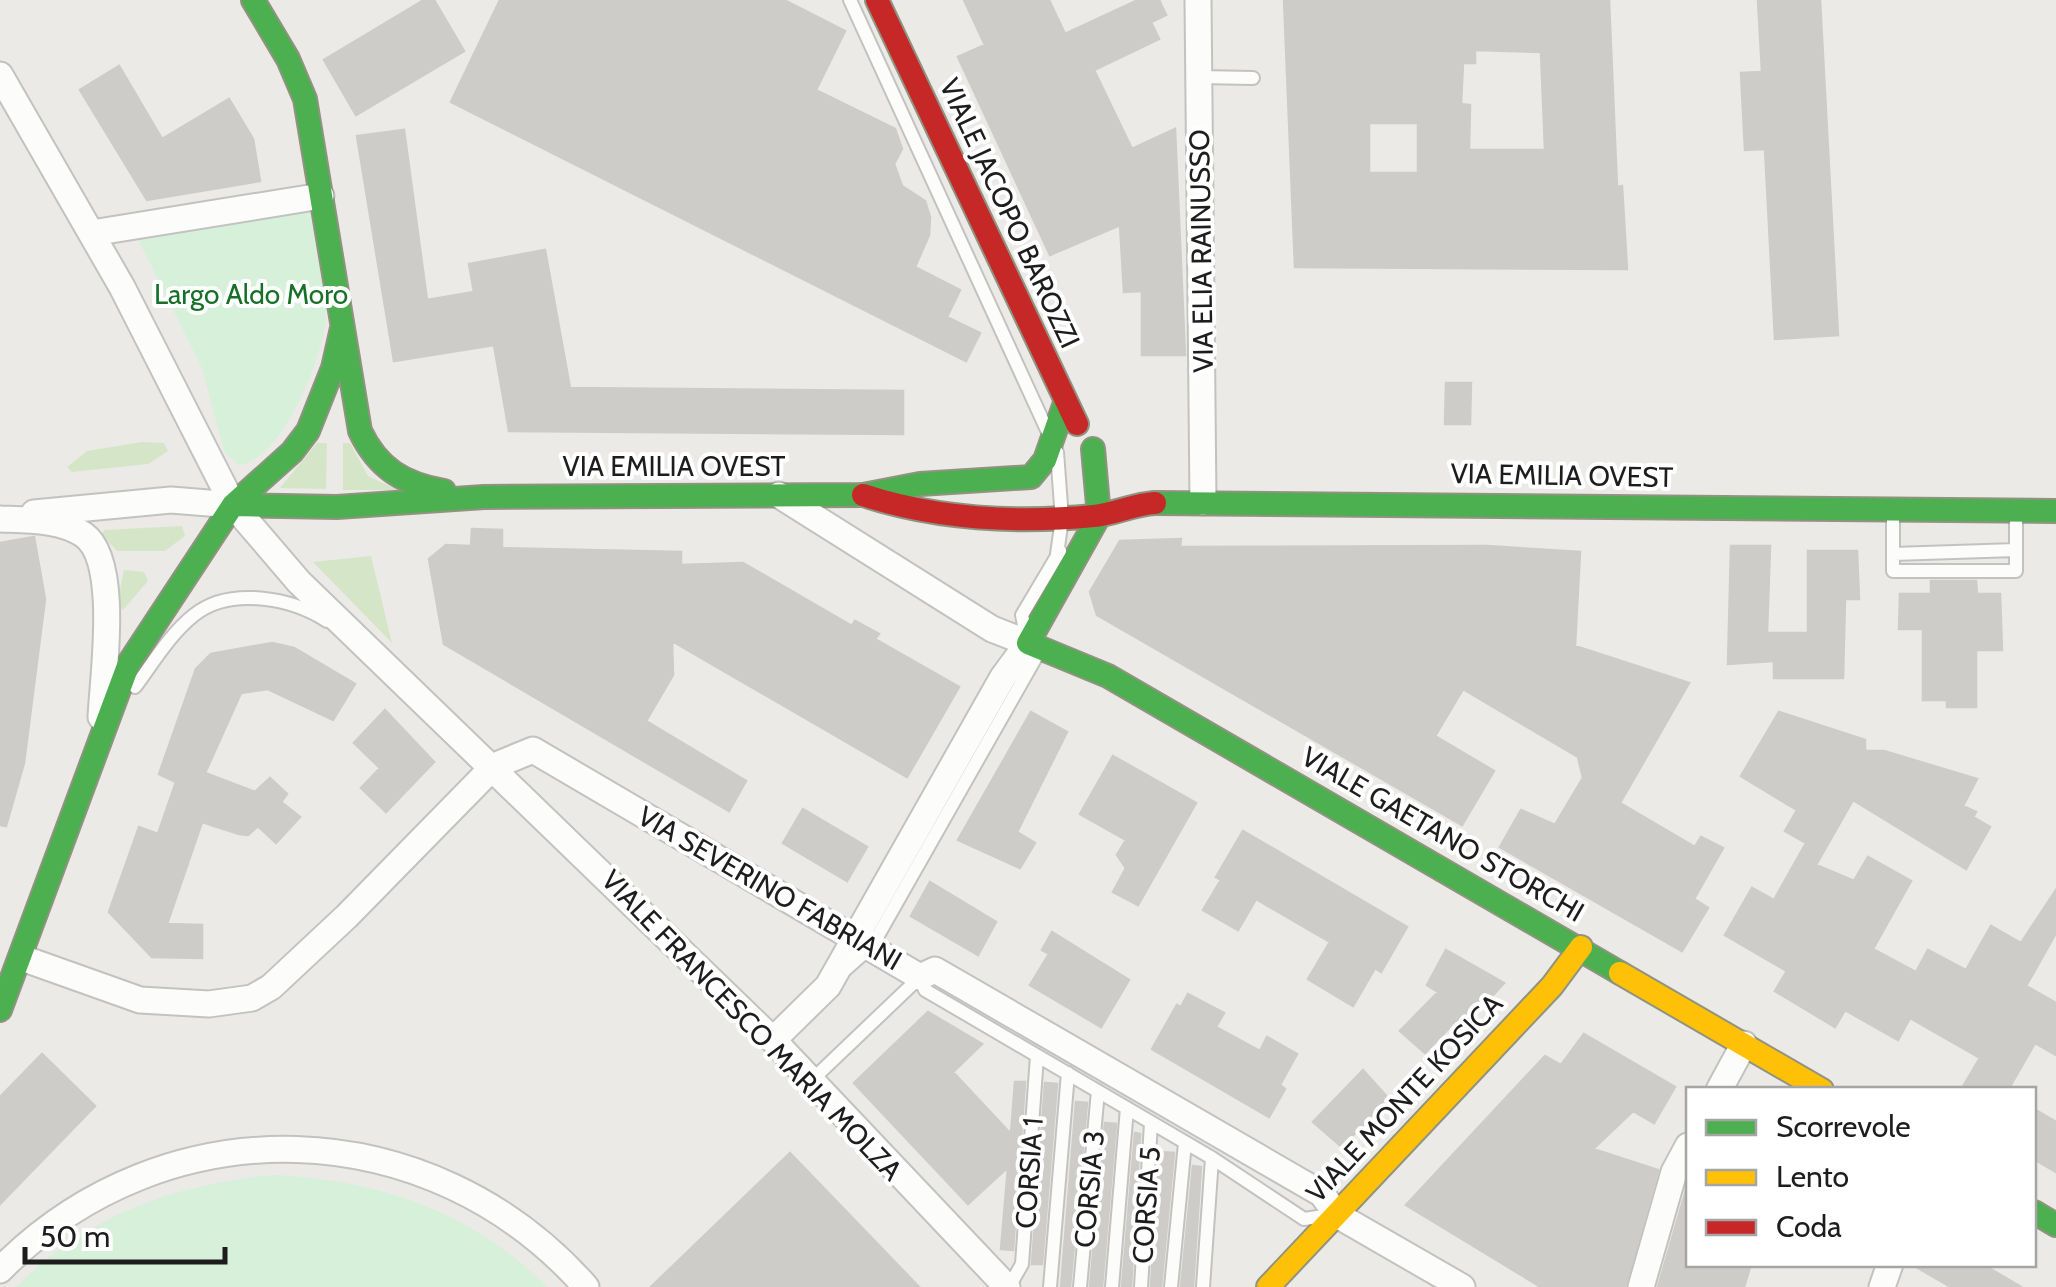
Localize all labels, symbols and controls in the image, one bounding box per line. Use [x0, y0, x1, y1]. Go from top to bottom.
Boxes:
street label: VIALE JACOPO BAROZZI [933, 73, 1087, 353]
street label: VIA ELIA RAINUSSO [1182, 129, 1220, 373]
park label: Largo Aldo Moro [154, 277, 348, 311]
street label: VIA EMILIA OVEST [563, 449, 785, 483]
street label: VIA EMILIA OVEST [1450, 456, 1674, 494]
street label: VIALE GAETANO STORCHI [1296, 739, 1590, 929]
street label: VIA SEVERINO FABRIANI [632, 799, 908, 977]
street label: VIALE FRANCESCO MARIA MOLZA [595, 863, 910, 1188]
street label: VIALE MONTE KOSICA [1299, 986, 1510, 1209]
legend [1686, 1087, 2036, 1267]
text: Scorrevole [1776, 1108, 1911, 1145]
street label: CORSIA 1 [1008, 1116, 1050, 1230]
street label: CORSIA 3 [1067, 1129, 1111, 1249]
street label: CORSIA 5 [1125, 1145, 1167, 1265]
text: Lento [1776, 1158, 1849, 1195]
scale bar [25, 1202, 225, 1264]
text: Coda [1776, 1208, 1842, 1245]
text: 50 m [40, 1218, 110, 1255]

